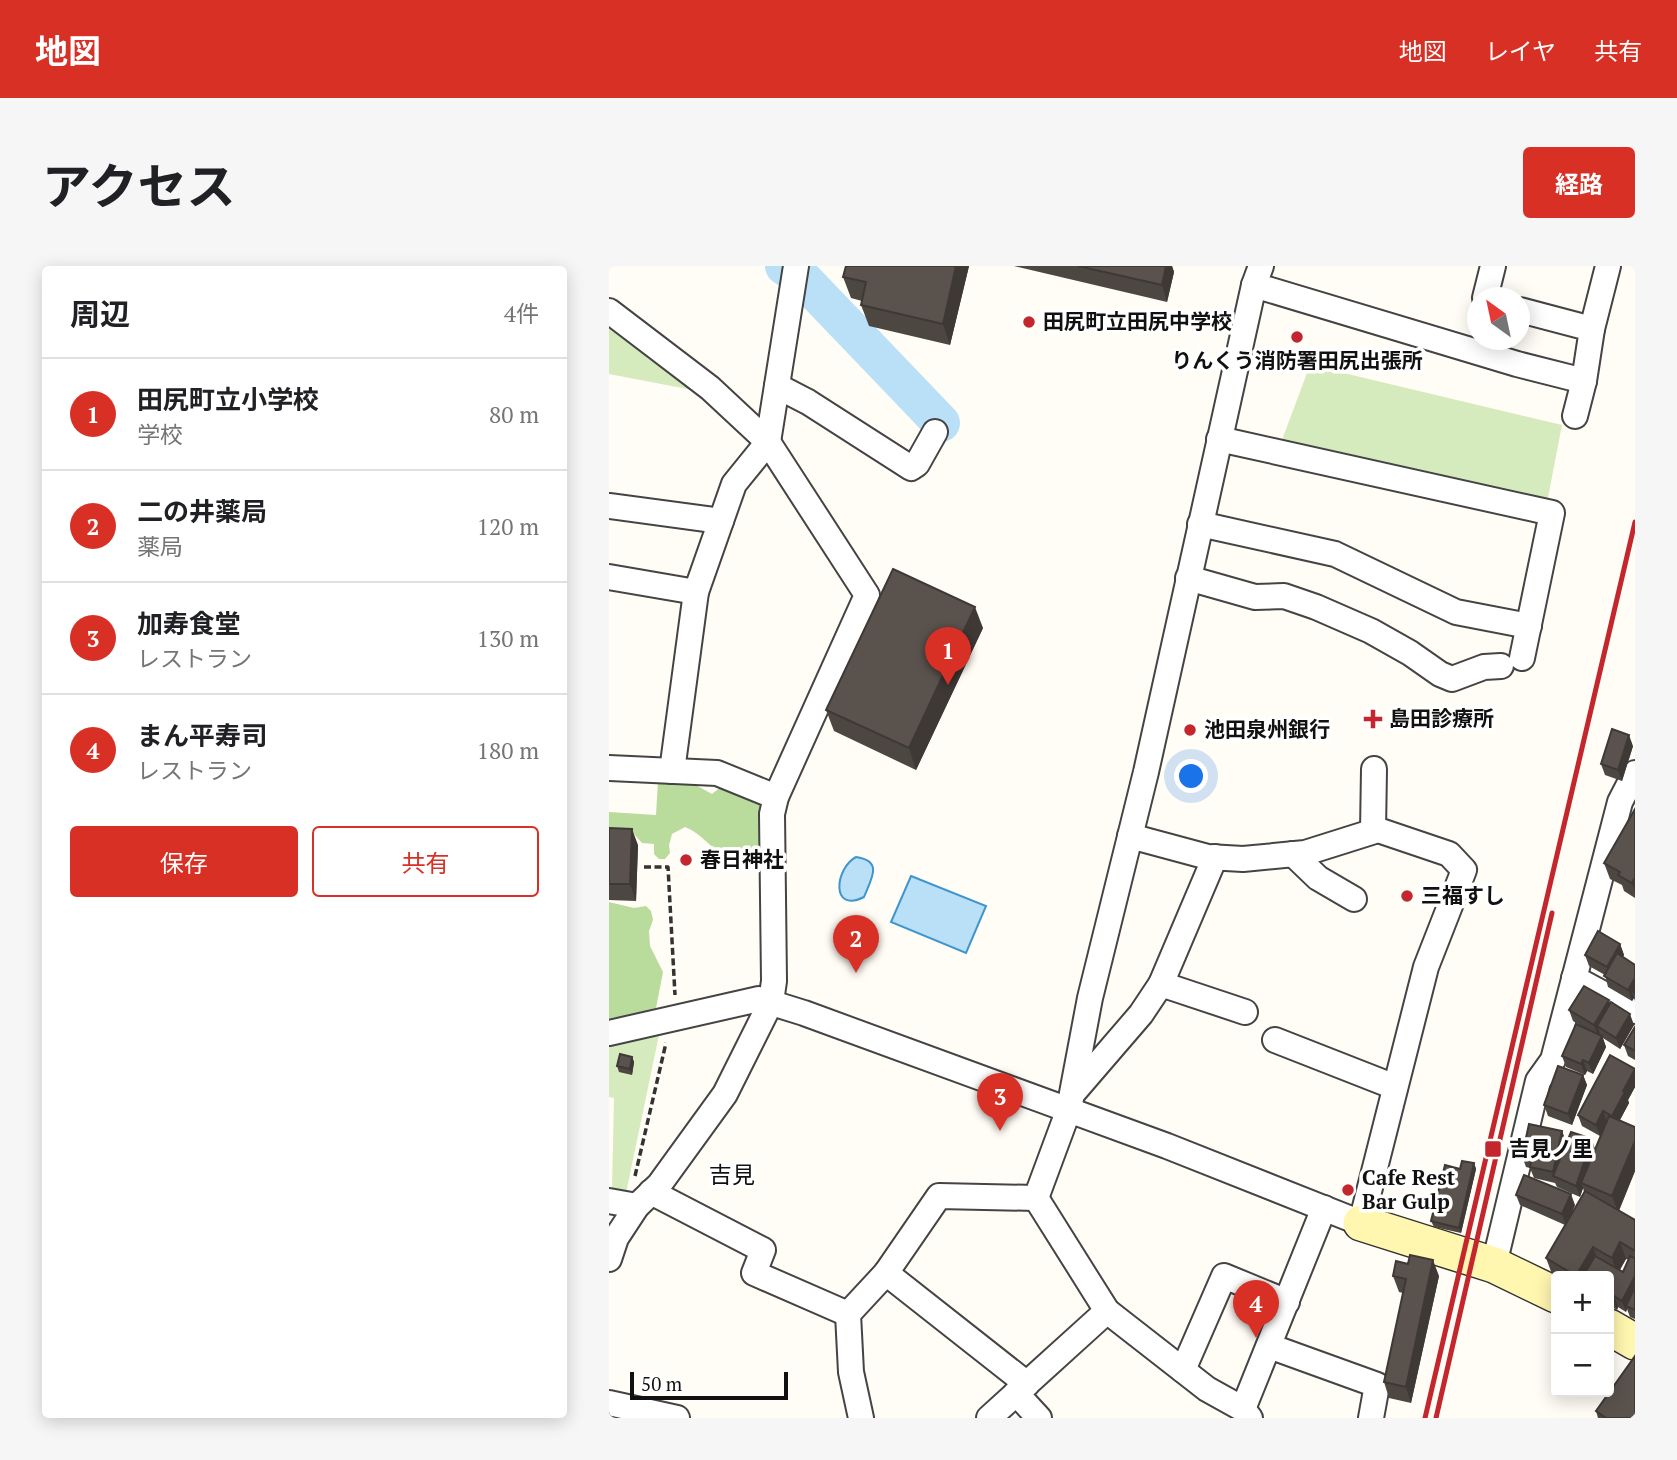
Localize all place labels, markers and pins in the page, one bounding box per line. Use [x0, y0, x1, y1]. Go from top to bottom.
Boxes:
place label: 田尻町立田尻中学校 [1043, 307, 1232, 335]
marker: 田尻町立田尻中学校 [1021, 314, 1037, 330]
marker: りんくう消防署田尻出張所 [1289, 329, 1305, 345]
place label: りんくう消防署田尻出張所 [1171, 346, 1423, 374]
pin: 1 [925, 627, 971, 685]
place label: 島田診療所 [1389, 704, 1494, 732]
marker: 島田診療所 [1363, 709, 1383, 729]
place label: 池田泉州銀行 [1204, 715, 1330, 743]
marker: 池田泉州銀行 [1182, 722, 1198, 738]
place label: 春日神社 [700, 845, 784, 873]
marker: 春日神社 [678, 852, 694, 868]
place label: 三福すし [1421, 881, 1505, 909]
marker: 三福すし [1399, 888, 1415, 904]
pin: 2 [833, 915, 879, 973]
pin: 3 [977, 1073, 1023, 1131]
place label: 吉見ノ里 [1509, 1134, 1593, 1162]
marker: 吉見ノ里 [1483, 1139, 1503, 1159]
place label: Cafe Rest Bar Gulp [1362, 1163, 1456, 1215]
marker: Cafe Rest Bar Gulp [1340, 1182, 1356, 1198]
pin: 4 [1233, 1280, 1279, 1338]

